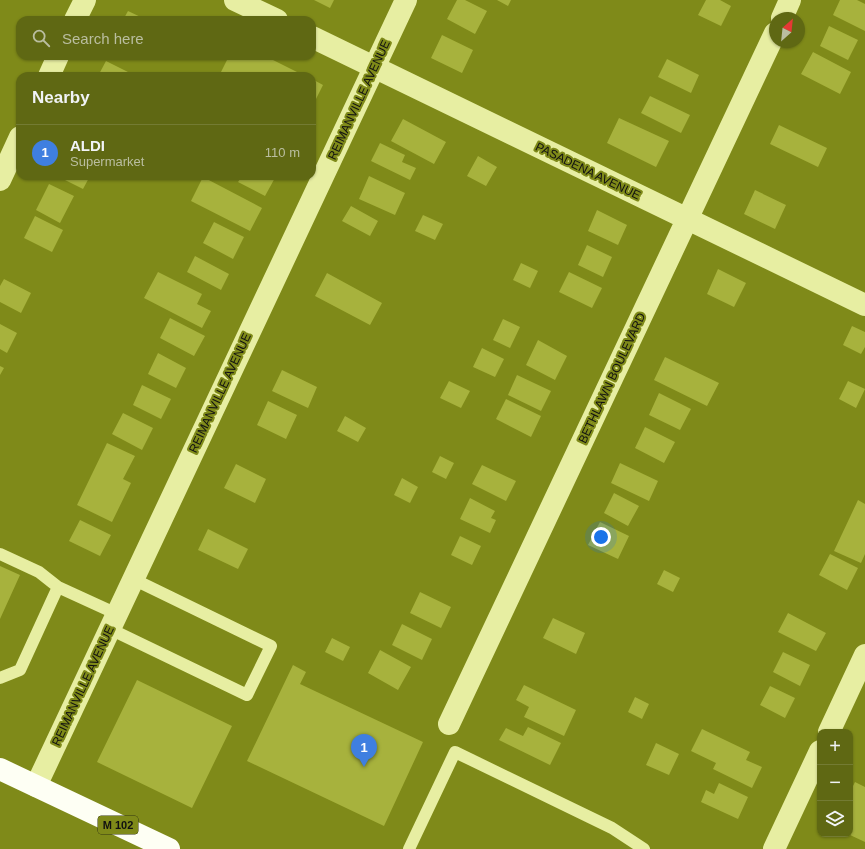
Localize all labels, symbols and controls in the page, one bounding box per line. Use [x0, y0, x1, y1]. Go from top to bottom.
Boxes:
north arrow [769, 12, 805, 48]
search box [16, 16, 316, 60]
icon: search [30, 27, 52, 49]
text: Search here [62, 30, 144, 47]
street label: REIMANVILLE AVENUE [325, 38, 393, 162]
text: Nearby [32, 88, 90, 107]
text: ALDI [70, 137, 105, 154]
street label: PASADENA AVENUE [533, 140, 643, 202]
text: 1 [41, 145, 49, 160]
text: 110 m [265, 145, 300, 160]
text: Supermarket [70, 154, 144, 169]
street label: BETHLAWN BOULEVARD [576, 310, 649, 446]
street label: REIMANVILLE AVENUE [186, 331, 254, 455]
your location [591, 527, 611, 547]
street label: REIMANVILLE AVENUE [49, 624, 117, 748]
map controls [817, 729, 853, 837]
button: + [817, 729, 853, 765]
pin: 1 [351, 734, 377, 767]
button: − [817, 765, 853, 801]
button: layers [817, 801, 853, 837]
road number: M 102 [98, 816, 138, 834]

